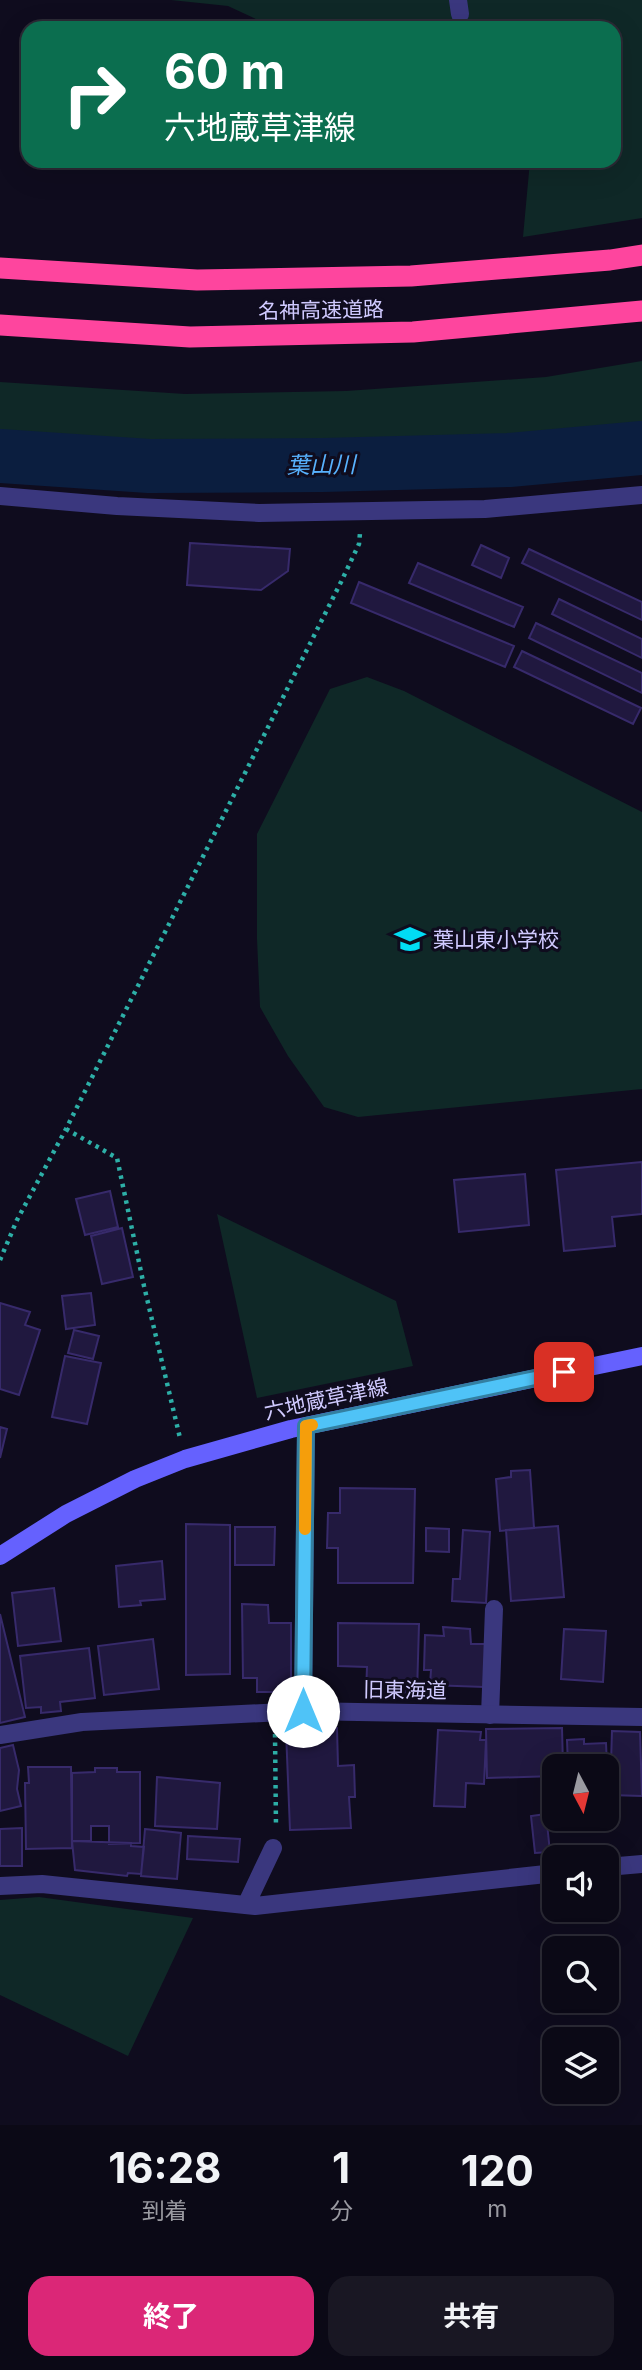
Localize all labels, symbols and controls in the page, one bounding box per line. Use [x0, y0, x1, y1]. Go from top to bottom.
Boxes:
text: 60 m [164, 42, 285, 101]
icon: right [49, 49, 140, 140]
text: 六地蔵草津線 [164, 108, 356, 147]
street label: 名神高速道路 [258, 296, 384, 324]
water label: 葉山川 [286, 450, 359, 480]
school or university icon: 葉山東小学校 [393, 922, 427, 956]
place label: 葉山東小学校 [433, 927, 559, 952]
pin [534, 1342, 594, 1402]
icon: arrive [545, 1353, 583, 1391]
street label: 六地蔵草津線 [262, 1374, 390, 1424]
position arrow [266, 1674, 340, 1748]
street label: 旧東海道 [363, 1677, 447, 1703]
north arrow [542, 1754, 620, 1830]
map controls [542, 1754, 619, 2104]
button: sound [542, 1845, 619, 1922]
button: search [542, 1936, 619, 2013]
button: layers [542, 2027, 619, 2104]
text: 16:28 [108, 2142, 221, 2193]
text: 1 [332, 2142, 350, 2193]
text: 120 [461, 2145, 534, 2196]
text: m [487, 2195, 507, 2223]
text: 到着 [142, 2197, 188, 2225]
text: 分 [330, 2197, 353, 2225]
button: 終了 [28, 2276, 314, 2356]
button: 共有 [328, 2276, 614, 2356]

